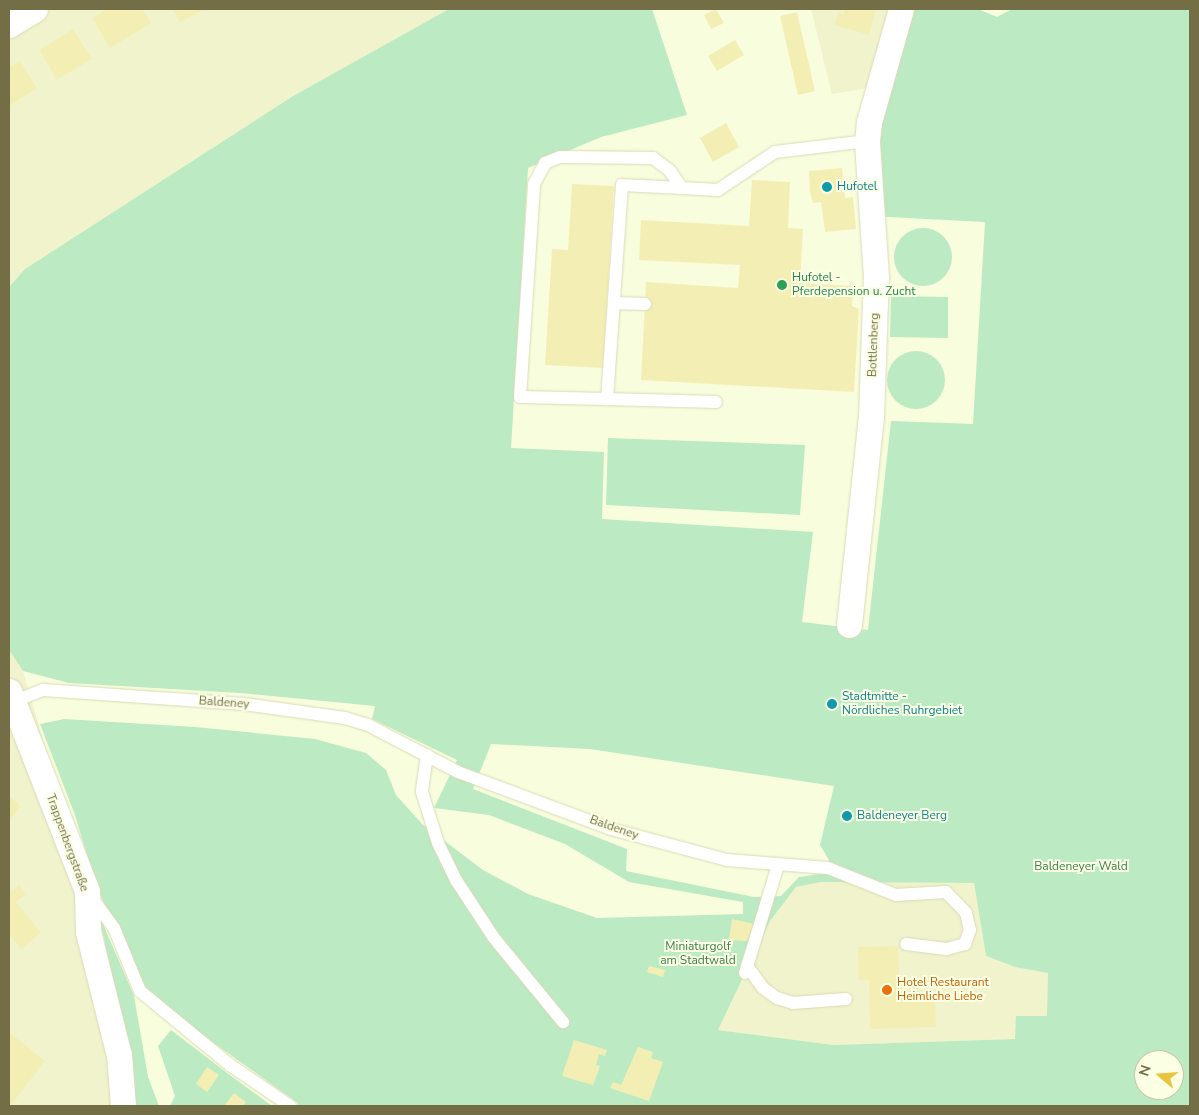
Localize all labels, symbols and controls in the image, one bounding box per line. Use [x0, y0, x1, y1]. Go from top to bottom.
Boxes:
place label: Hufotel [837, 180, 877, 194]
marker: Hufotel [821, 181, 833, 193]
place label: Hufotel - Pferdepension u. Zucht [792, 271, 916, 299]
marker: Hufotel - Pferdepension u. Zucht [776, 279, 788, 291]
street label: Bottlenberg [866, 313, 882, 377]
place label: Stadtmitte - Nördliches Ruhrgebiet [842, 690, 962, 718]
street label: Baldeney [198, 694, 250, 712]
marker: Stadtmitte - Nördliches Ruhrgebiet [826, 698, 838, 710]
street label: Trappenbergstraße [43, 792, 91, 894]
place label: Baldeneyer Berg [857, 809, 947, 823]
marker: Baldeneyer Berg [841, 810, 853, 822]
street label: Baldeney [588, 813, 640, 843]
park label: Baldeneyer Wald [1034, 860, 1128, 874]
park label: Miniaturgolf am Stadtwald [660, 940, 736, 968]
place label: Hotel Restaurant Heimliche Liebe [897, 976, 989, 1004]
marker: Hotel Restaurant Heimliche Liebe [881, 984, 893, 996]
north arrow [1134, 1050, 1184, 1100]
text: N [1135, 1063, 1156, 1078]

